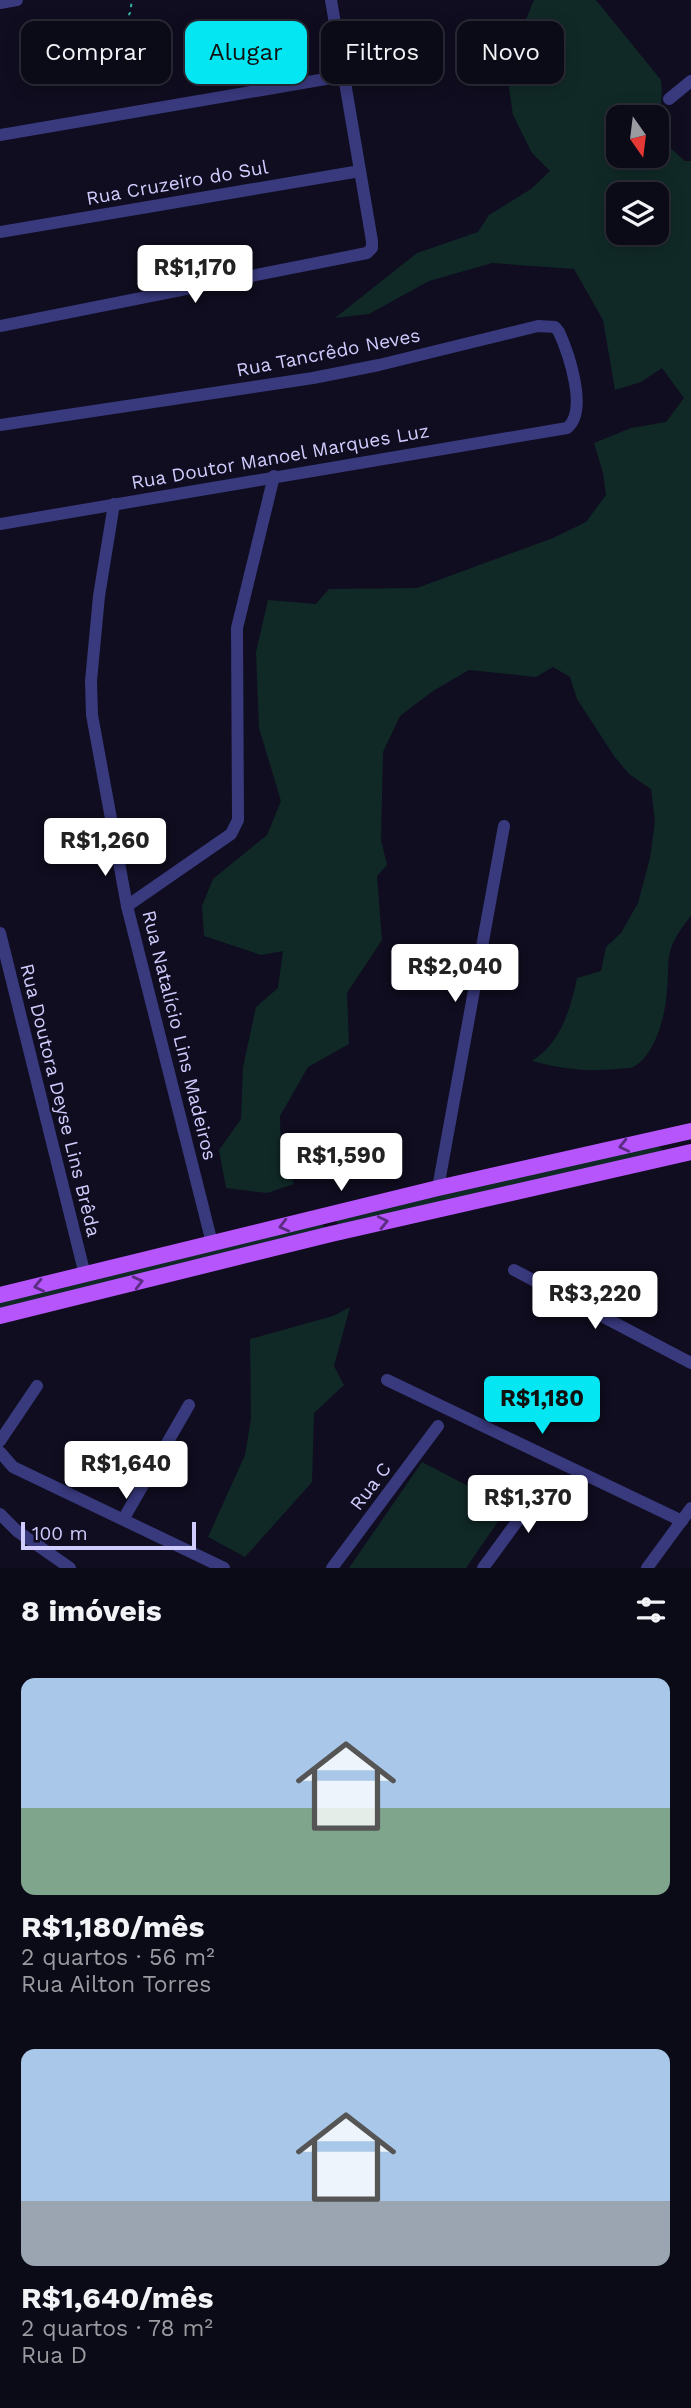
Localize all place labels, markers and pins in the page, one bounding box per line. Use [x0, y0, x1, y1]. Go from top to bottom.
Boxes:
pin: R$1,170 [130, 246, 260, 305]
pin: R$1,260 [40, 818, 170, 878]
pin: R$2,040 [390, 944, 520, 1004]
pin: R$1,590 [276, 1134, 406, 1193]
pin: R$3,220 [530, 1272, 660, 1331]
pin: R$1,180 [477, 1376, 607, 1436]
pin: R$1,640 [61, 1442, 191, 1501]
pin: R$1,370 [463, 1476, 593, 1535]

